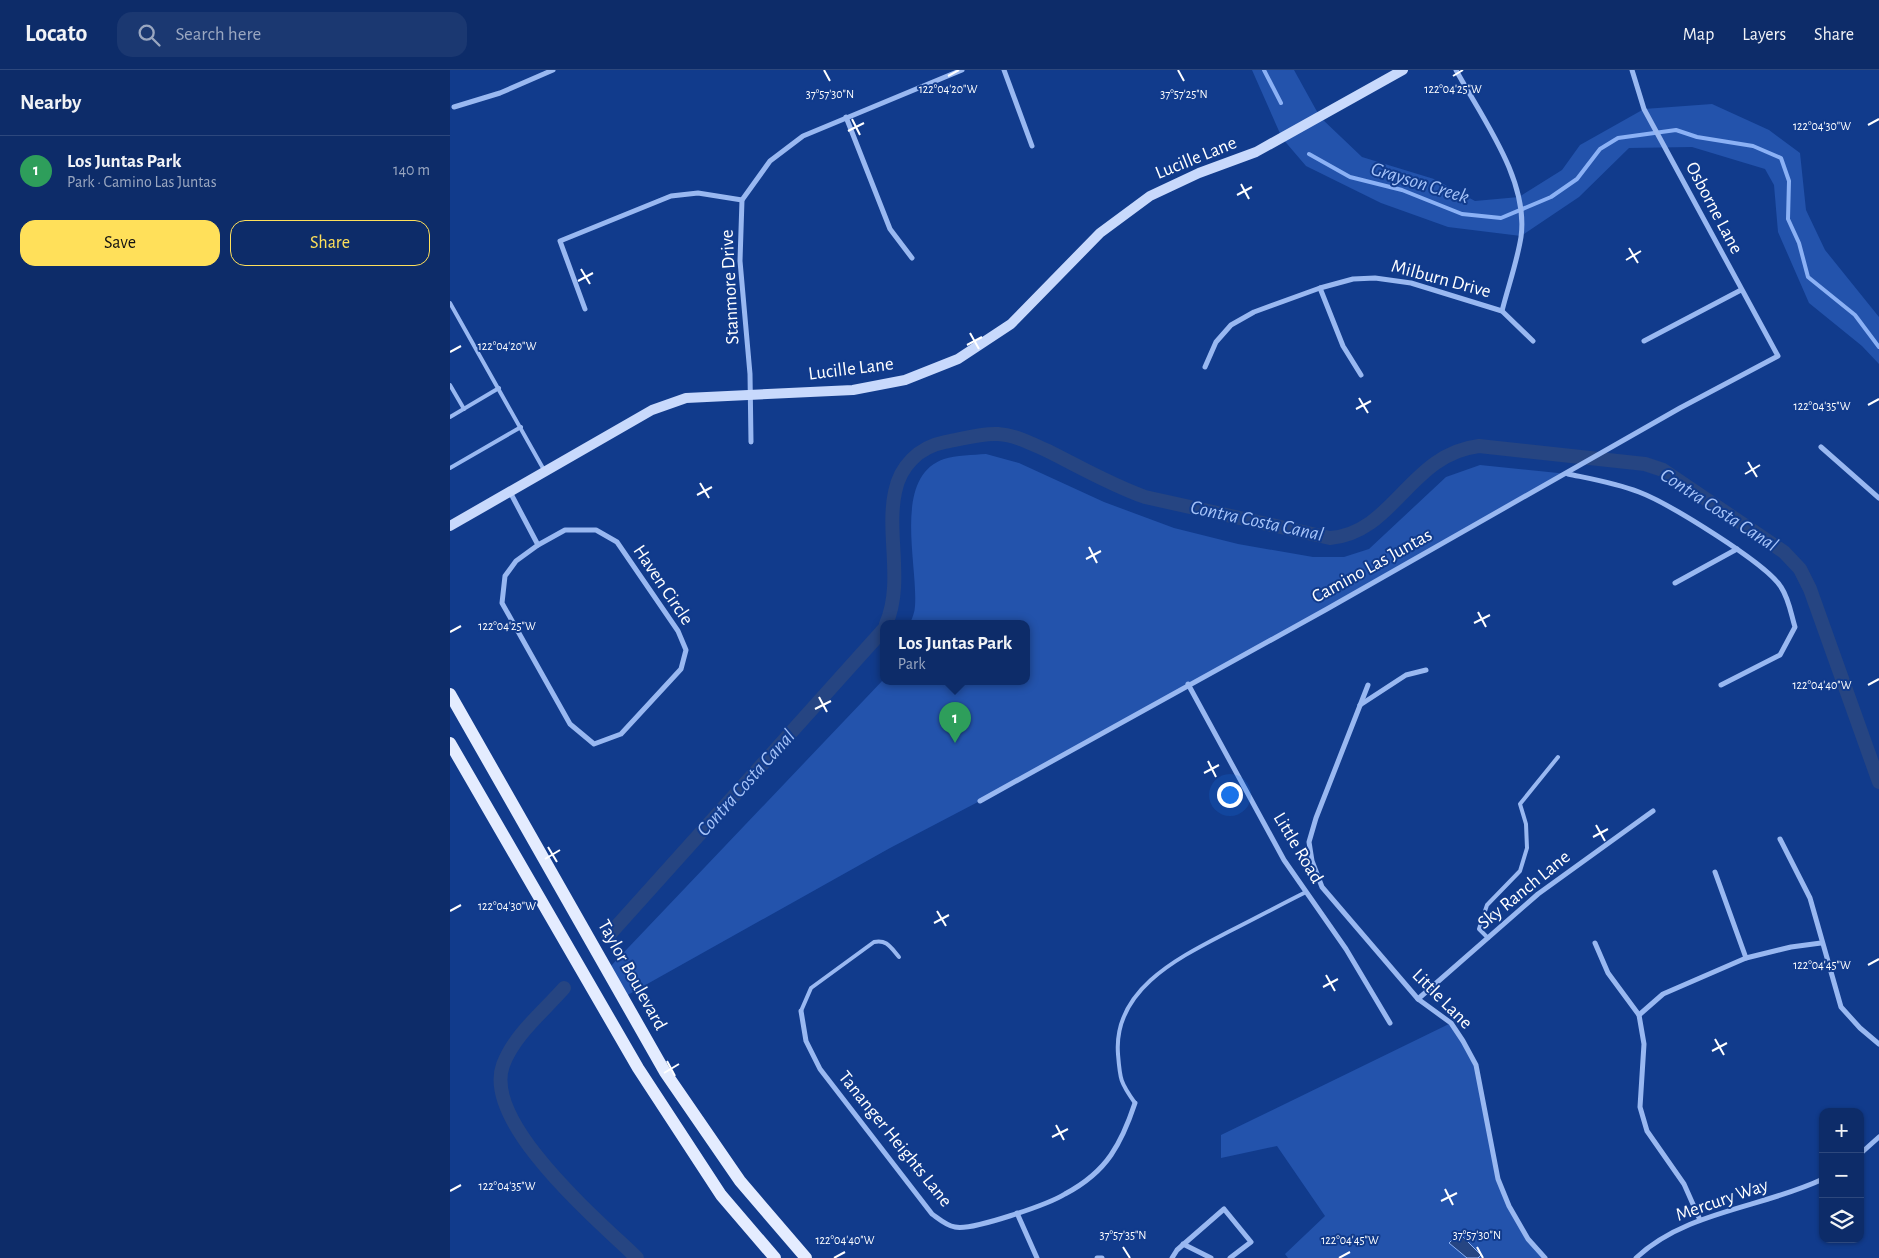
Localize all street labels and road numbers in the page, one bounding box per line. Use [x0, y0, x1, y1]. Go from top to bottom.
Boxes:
street label: Lucille Lane [1153, 133, 1239, 183]
street label: Osborne Lane [1682, 159, 1746, 257]
street label: Stanmore Drive [718, 229, 742, 345]
street label: Milburn Drive [1389, 257, 1493, 301]
street label: Lucille Lane [807, 354, 895, 384]
street label: Camino Las Juntas [1309, 525, 1435, 607]
street label: Haven Circle [629, 542, 697, 628]
street label: Little Road [1270, 809, 1327, 887]
street label: Sky Ranch Lane [1474, 847, 1574, 933]
street label: Taylor Boulevard [594, 917, 670, 1033]
street label: Little Lane [1408, 965, 1476, 1033]
street label: Tananger Heights Lane [835, 1068, 955, 1210]
street label: Mercury Way [1673, 1175, 1771, 1225]

